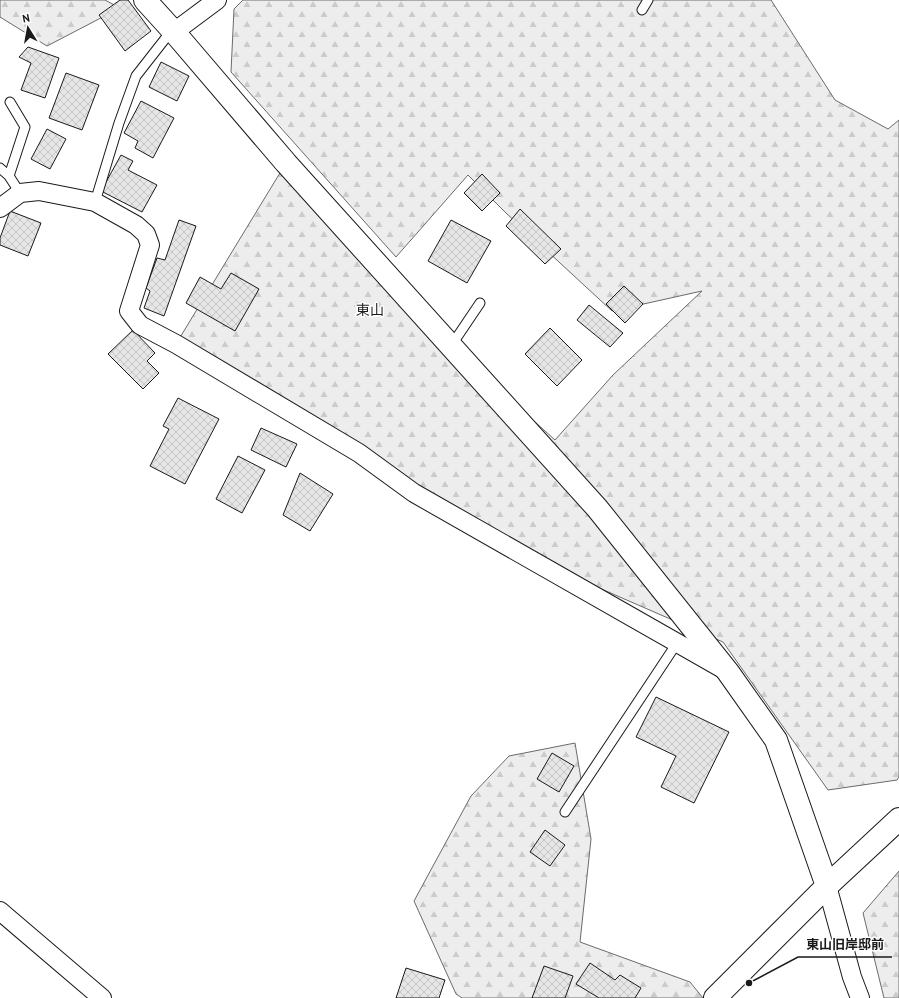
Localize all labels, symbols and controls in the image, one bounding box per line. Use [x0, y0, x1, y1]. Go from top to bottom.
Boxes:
north arrow [8, 8, 48, 48]
text: N [21, 11, 31, 26]
district label: 東山 [356, 301, 384, 319]
callout: 東山旧岸邸前 [798, 932, 892, 957]
text: 東山旧岸邸前 [806, 936, 884, 953]

